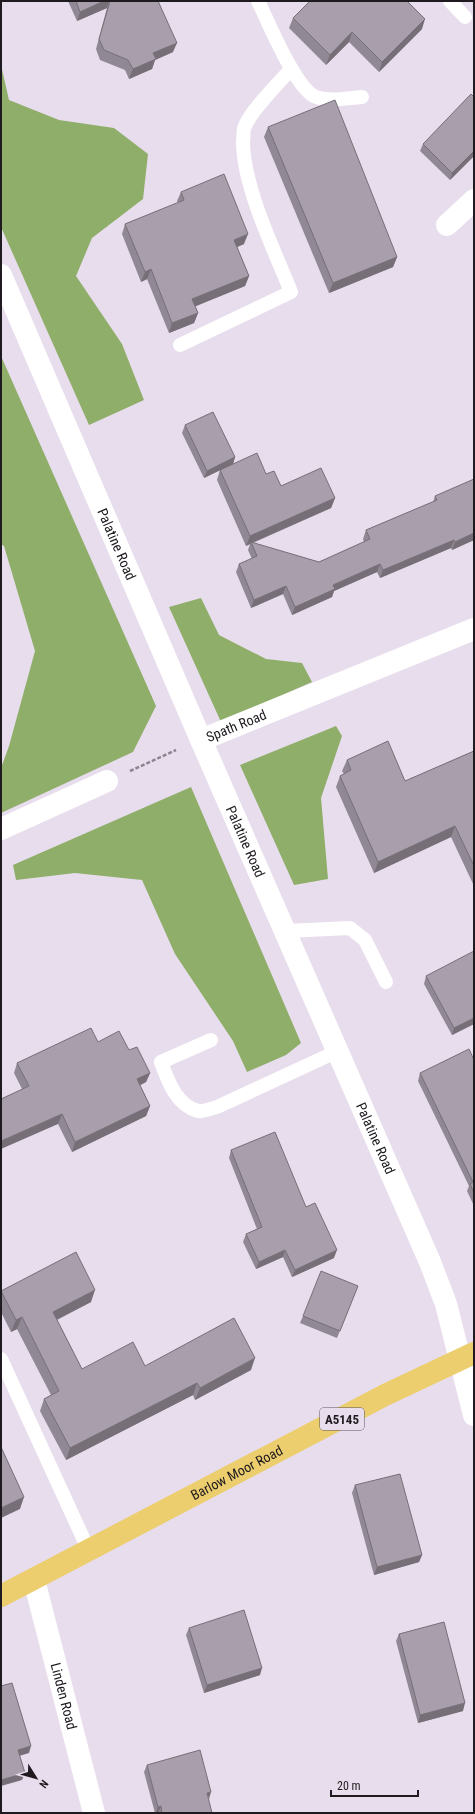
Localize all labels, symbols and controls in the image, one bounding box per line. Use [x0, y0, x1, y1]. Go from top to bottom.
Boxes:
street label: Palatine Road [94, 506, 139, 582]
street label: Spath Road [204, 706, 268, 745]
street label: Palatine Road [223, 803, 268, 880]
street label: Palatine Road [353, 1100, 398, 1176]
road number: A5145 [320, 1408, 364, 1430]
street label: Barlow Moor Road [188, 1442, 285, 1503]
street label: Linden Road [48, 1661, 80, 1731]
north arrow [16, 1758, 56, 1798]
scale bar [331, 1772, 418, 1798]
text: N [36, 1777, 51, 1791]
text: 20 m [337, 1779, 361, 1793]

